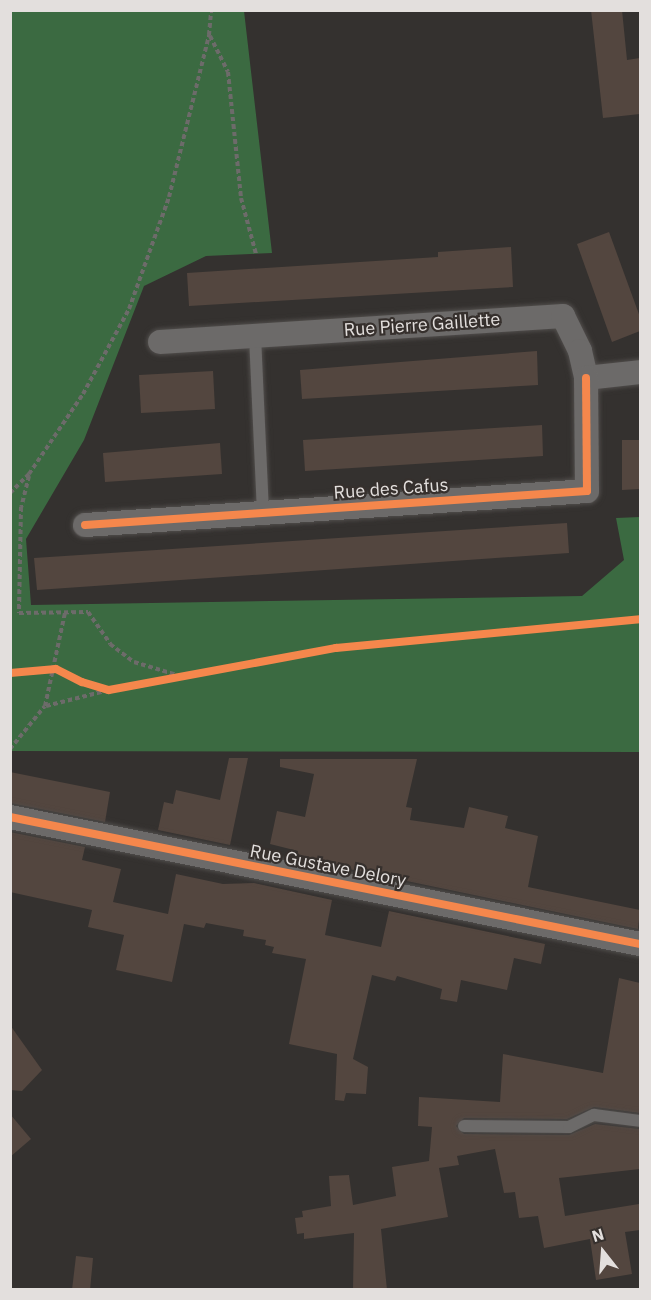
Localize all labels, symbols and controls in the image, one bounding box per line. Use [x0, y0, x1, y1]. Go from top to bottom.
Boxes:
street label: Rue Pierre Gaillette [343, 309, 501, 341]
street label: Rue des Cafus [333, 474, 449, 504]
street label: Rue Gustave Delory [248, 840, 408, 892]
north arrow [573, 1222, 633, 1282]
text: N [589, 1224, 606, 1246]

